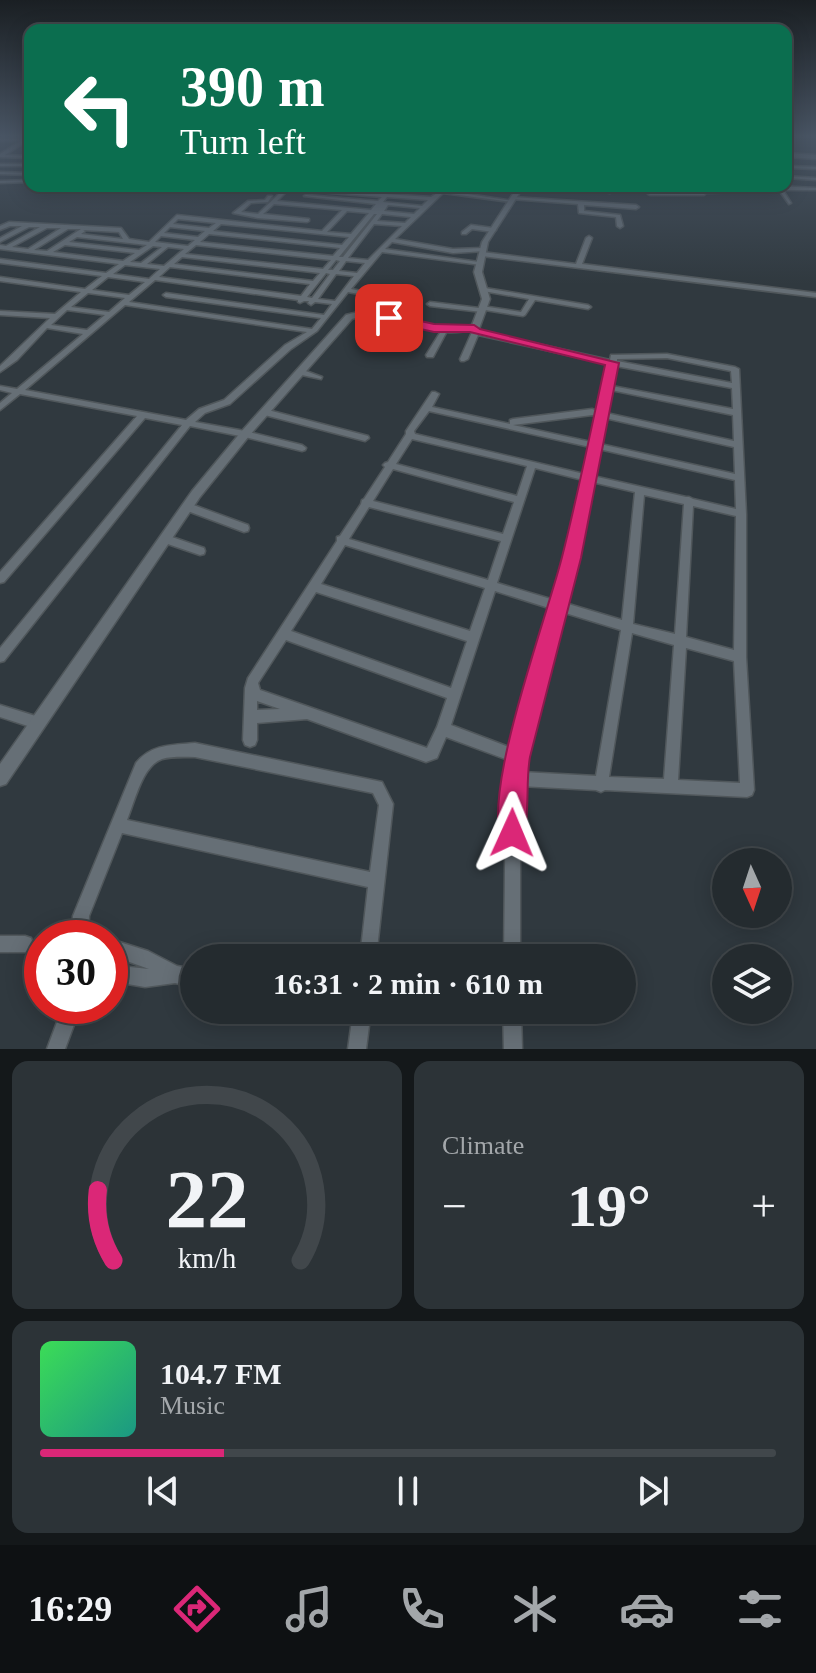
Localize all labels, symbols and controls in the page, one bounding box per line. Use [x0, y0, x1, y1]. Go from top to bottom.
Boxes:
icon: left [48, 56, 152, 160]
text: 390 m [180, 56, 325, 118]
text: Turn left [180, 122, 306, 162]
pin [355, 284, 423, 352]
icon: arrive [367, 296, 411, 340]
position arrow [470, 791, 554, 875]
north arrow [712, 848, 792, 928]
map controls [712, 848, 792, 1024]
speed limit sign: 30 [24, 920, 128, 1024]
button: layers [712, 944, 792, 1024]
text: 16:31 · 2 min · 610 m [273, 967, 543, 1000]
text: Climate [442, 1131, 524, 1160]
text: 22 [165, 1153, 249, 1245]
text: 19° [567, 1173, 651, 1239]
text: − [442, 1182, 467, 1231]
text: + [751, 1182, 776, 1231]
text: km/h [178, 1243, 236, 1274]
text: 104.7 FM [160, 1357, 282, 1390]
text: Music [160, 1391, 225, 1420]
icon: previous [141, 1469, 185, 1513]
icon: pause [386, 1469, 430, 1513]
icon: next [631, 1469, 675, 1513]
icon: directions [169, 1581, 225, 1637]
icon: music [281, 1581, 337, 1637]
icon: phone [394, 1581, 450, 1637]
icon: climate [507, 1581, 563, 1637]
icon: car [619, 1581, 675, 1637]
icon: filters [732, 1581, 788, 1637]
text: 16:29 [28, 1589, 112, 1629]

